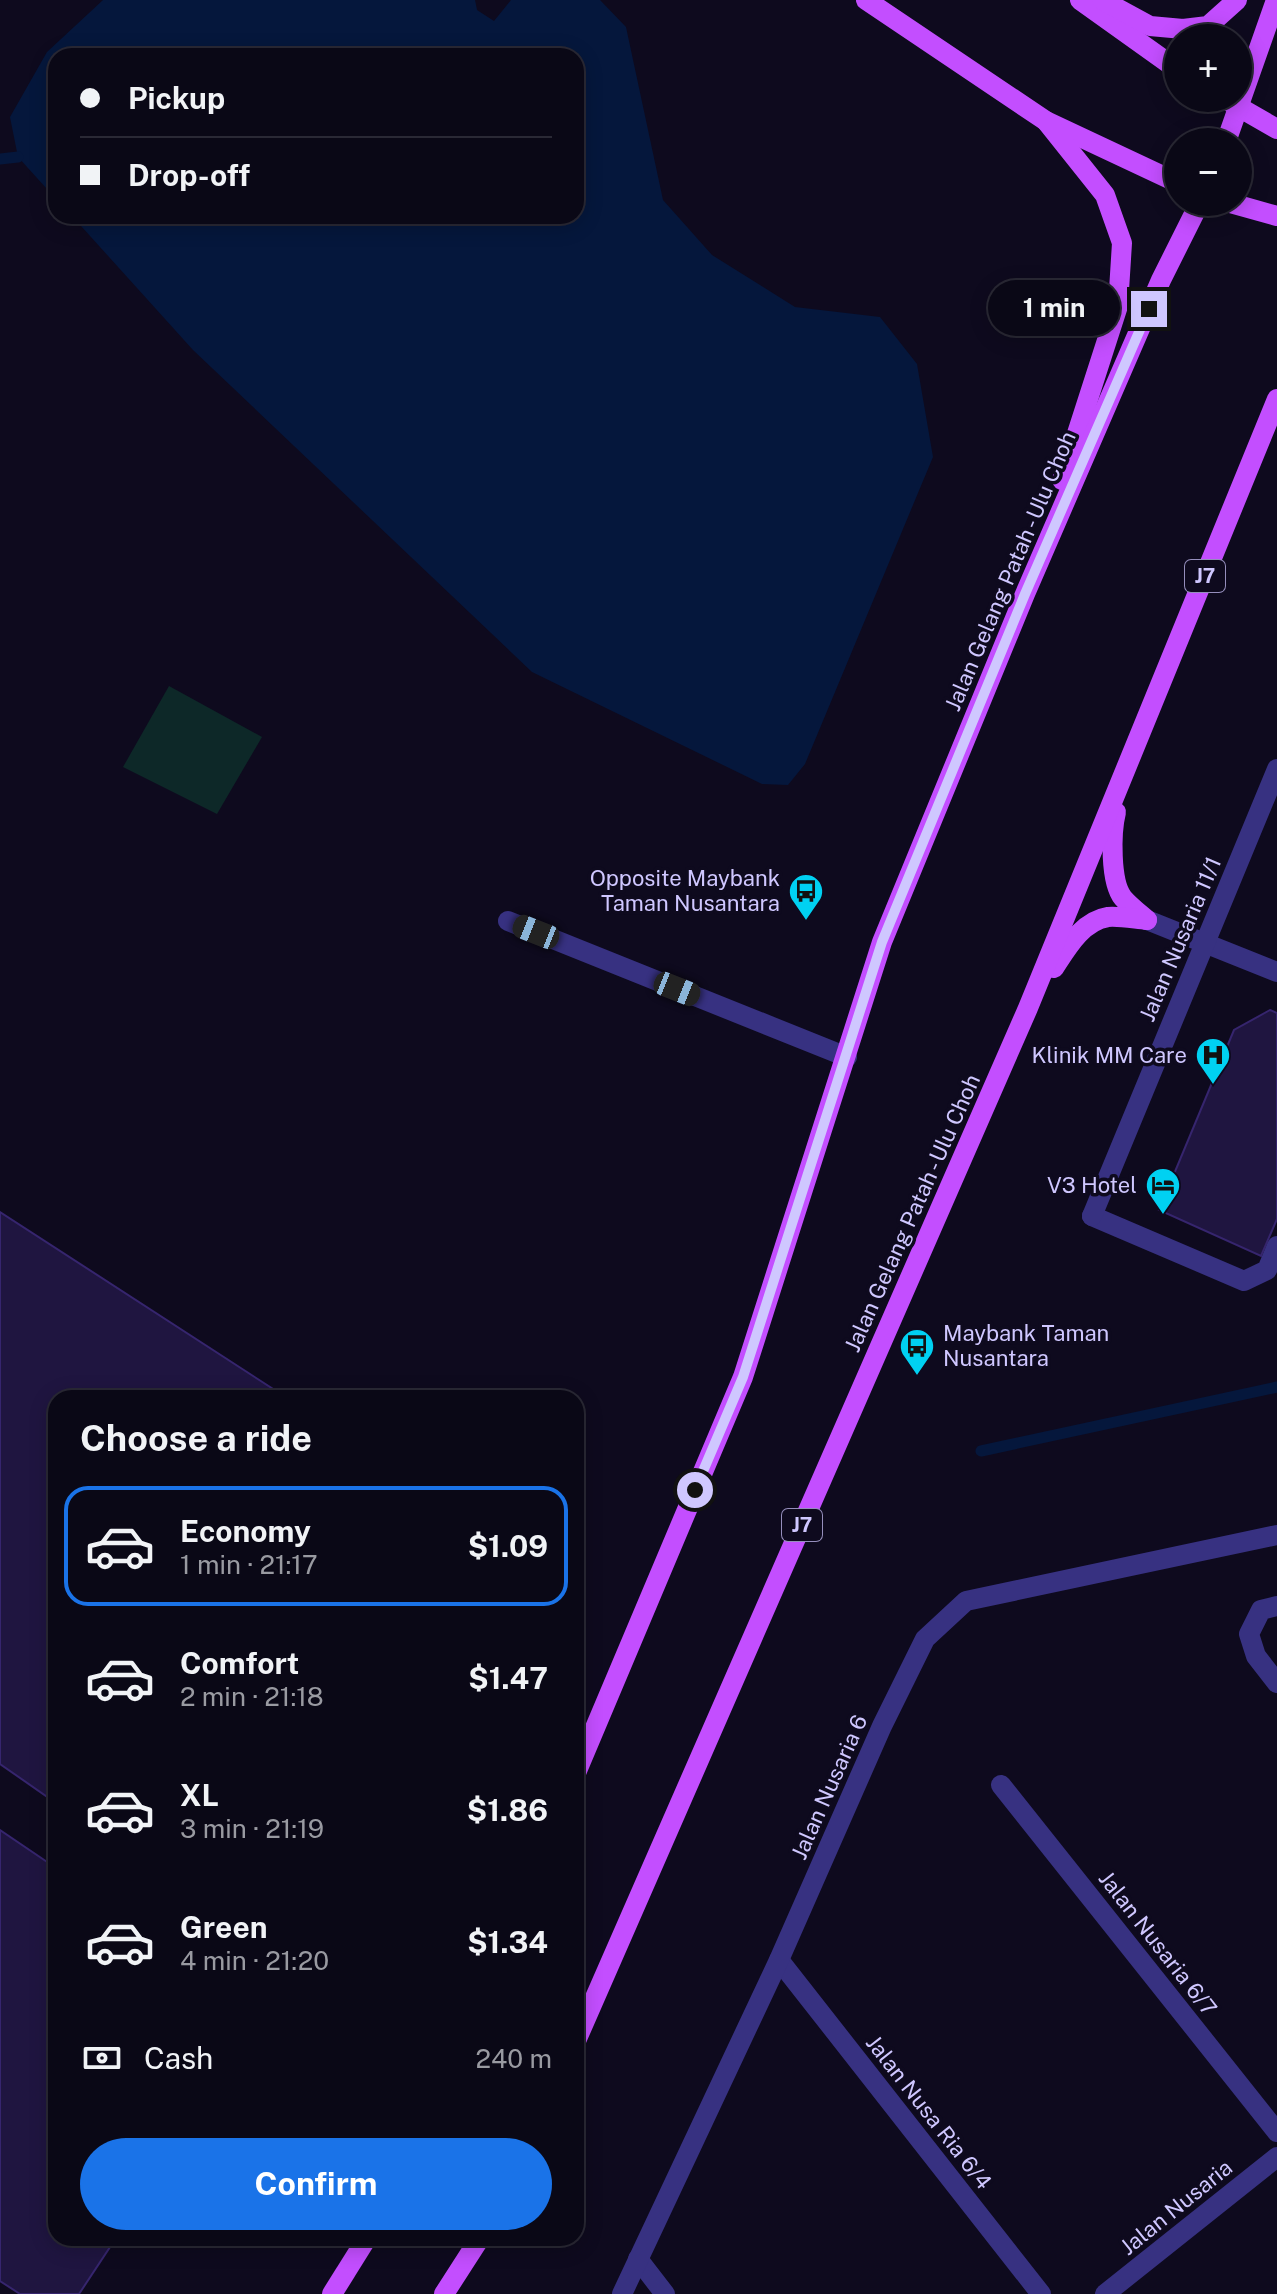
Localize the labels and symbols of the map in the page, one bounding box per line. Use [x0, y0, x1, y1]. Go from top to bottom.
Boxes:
callout: 1 min [989, 281, 1121, 337]
route end [1131, 291, 1167, 327]
street label: Jalan Gelang Patah - Ulu Choh [939, 427, 1081, 715]
road number: J7 [1185, 560, 1225, 592]
street label: Jalan Nusaria 11/1 [1134, 853, 1226, 1025]
place label: Opposite Maybank Taman Nusantara [590, 865, 780, 916]
bus stop icon: Opposite Maybank Taman Nusantara [787, 872, 825, 922]
car [509, 912, 563, 952]
car [650, 969, 704, 1009]
hospital icon: Klinik MM Care [1194, 1036, 1232, 1086]
place label: Klinik MM Care [1032, 1042, 1187, 1068]
street label: Jalan Gelang Patah - Ulu Choh [839, 1070, 985, 1356]
hotel icon: V3 Hotel [1144, 1166, 1182, 1216]
place label: V3 Hotel [1047, 1172, 1137, 1198]
place label: Maybank Taman Nusantara [943, 1320, 1109, 1371]
bus stop icon: Maybank Taman Nusantara [898, 1327, 936, 1377]
route start [677, 1472, 713, 1508]
road number: J7 [782, 1509, 822, 1541]
street label: Jalan Nusaria 6 [786, 1711, 872, 1863]
street label: Jalan Nusaria 6/7 [1093, 1866, 1223, 2020]
street label: Jalan Nusa Ria 6/4 [861, 2030, 997, 2194]
street label: Jalan Nusaria [1115, 2154, 1237, 2260]

